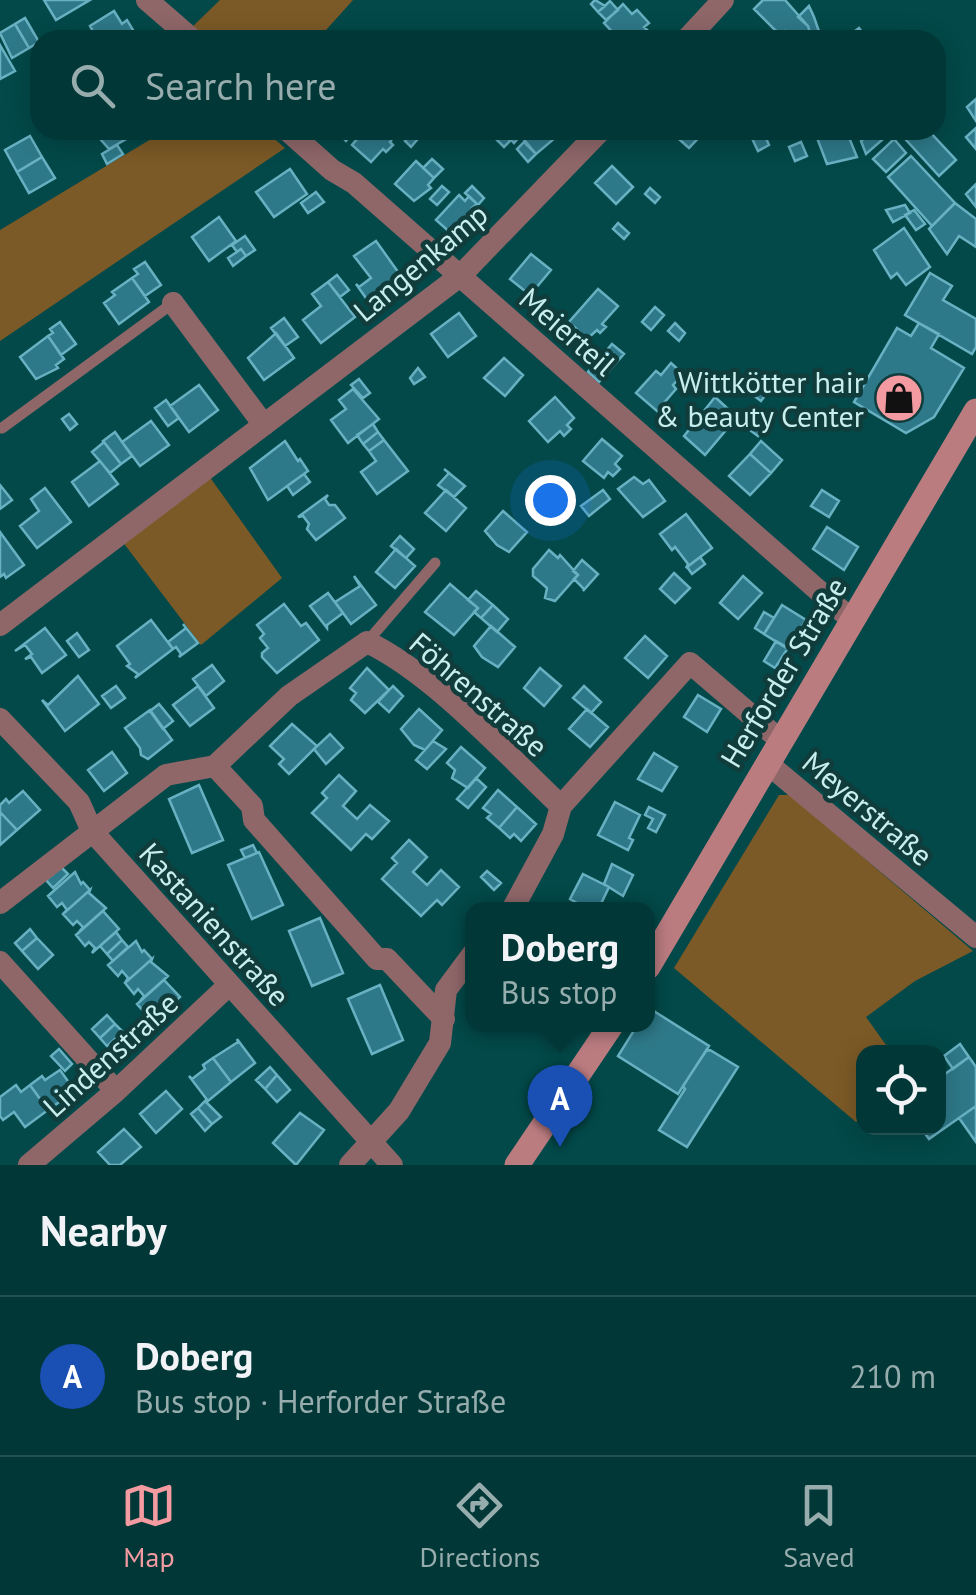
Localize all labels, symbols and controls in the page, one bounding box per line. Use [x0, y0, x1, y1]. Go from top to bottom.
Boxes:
search box [30, 30, 946, 140]
icon: search [65, 58, 120, 113]
text: Search here [145, 61, 337, 110]
street label: Langenkamp [345, 194, 495, 330]
street label: Meierteil [512, 278, 624, 384]
place label: Wittkötter hair & beauty Center [655, 362, 864, 435]
shop icon: Wittkötter hair & beauty Center [873, 372, 925, 424]
your location [525, 475, 576, 526]
street label: Herforder Straße [711, 570, 855, 774]
street label: Föhrenstraße [402, 623, 556, 765]
street label: Meyerstraße [795, 742, 941, 874]
street label: Kastanienstraße [131, 834, 299, 1014]
popup [465, 902, 655, 1032]
text: Doberg [501, 922, 619, 971]
text: Bus stop [501, 971, 617, 1013]
street label: Lindenstraße [34, 983, 186, 1125]
map controls [856, 1045, 946, 1135]
button: locate [856, 1045, 946, 1135]
pin: A [528, 1064, 592, 1147]
text: Nearby [40, 1203, 167, 1258]
text: Doberg [135, 1331, 253, 1380]
text: A [63, 1355, 82, 1397]
text: 210 m [849, 1355, 936, 1397]
text: Bus stop · Herforder Straße [135, 1380, 506, 1422]
tab: Map [121, 1478, 176, 1575]
tab: Directions [419, 1478, 540, 1575]
tab: Saved [783, 1478, 855, 1575]

